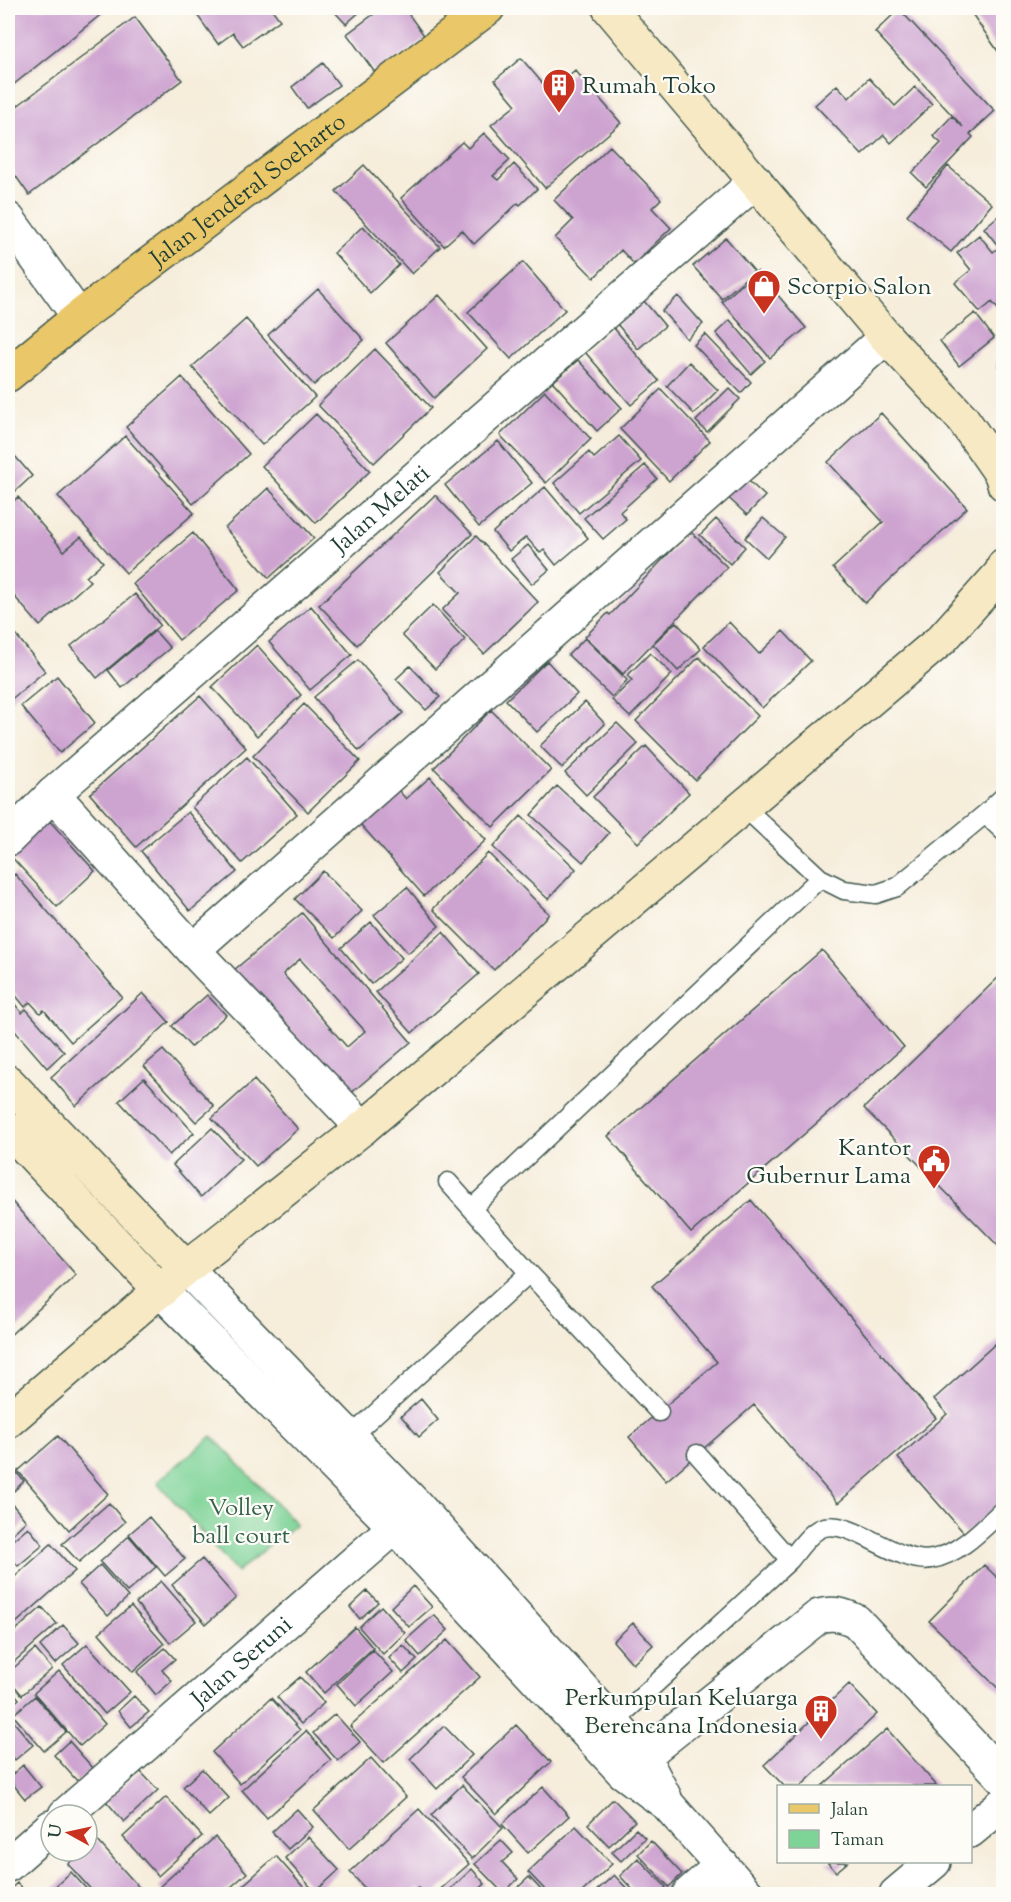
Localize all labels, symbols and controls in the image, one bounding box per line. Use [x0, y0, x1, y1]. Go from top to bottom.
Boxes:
building icon: Rumah Toko [541, 67, 577, 114]
place label: Rumah Toko [582, 70, 716, 104]
street label: Jalan Jenderal Soeharto [142, 106, 354, 278]
shop icon: Scorpio Salon [746, 268, 782, 315]
place label: Scorpio Salon [787, 271, 932, 305]
street label: Jalan Melati [324, 458, 438, 564]
place label: Kantor Gubernur Lama [746, 1132, 911, 1194]
public building icon: Kantor Gubernur Lama [916, 1143, 952, 1190]
park label: Volley ball court [192, 1492, 290, 1554]
street label: Jalan Seruni [183, 1609, 301, 1718]
place label: Perkumpulan Keluarga Berencana Indonesia [565, 1682, 798, 1744]
building icon: Perkumpulan Keluarga Berencana Indonesia [803, 1693, 839, 1740]
legend [777, 1785, 972, 1863]
text: Jalan [830, 1798, 869, 1824]
north arrow [39, 1803, 99, 1863]
text: U [44, 1822, 69, 1839]
text: Taman [831, 1828, 885, 1854]

